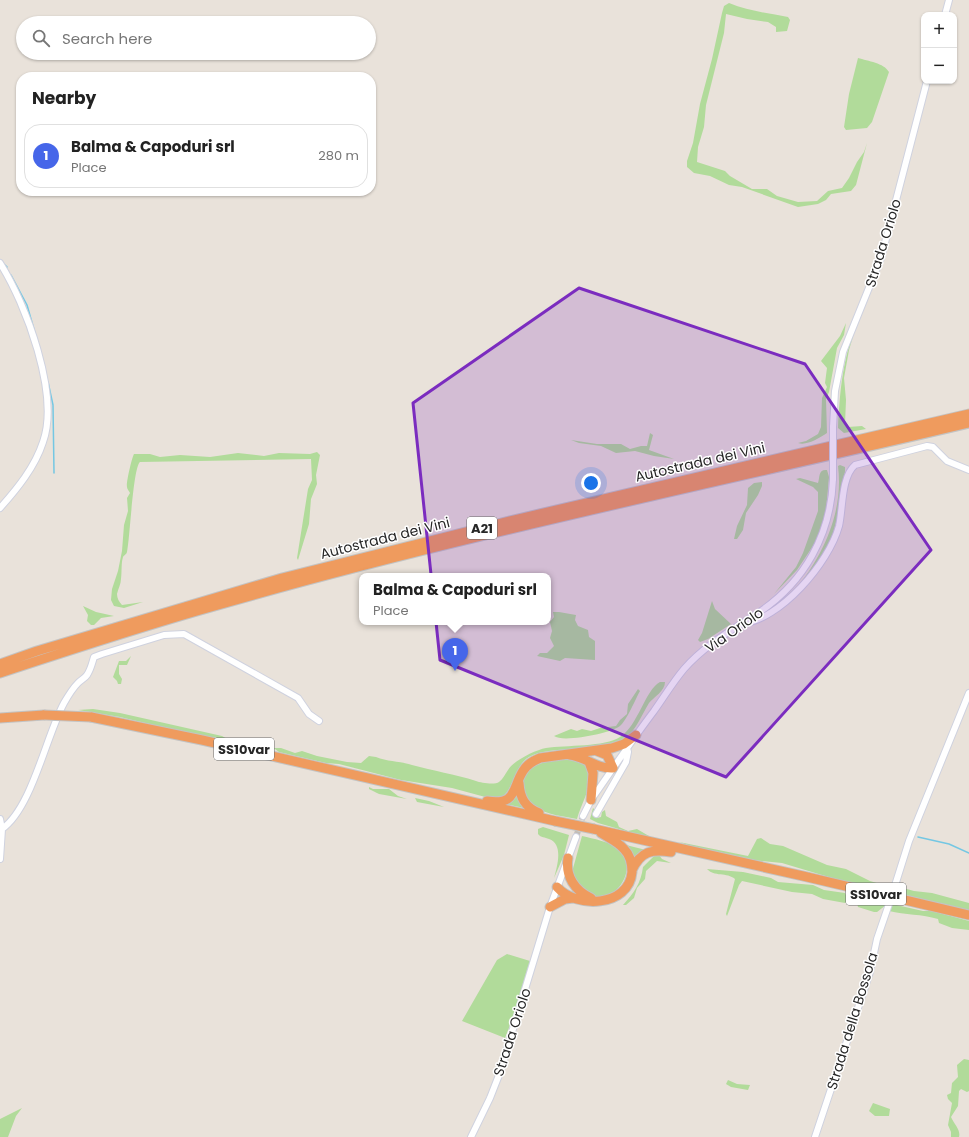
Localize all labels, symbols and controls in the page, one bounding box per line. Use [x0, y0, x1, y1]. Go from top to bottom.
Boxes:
map controls [921, 12, 957, 84]
button: + [921, 12, 957, 48]
search box [16, 16, 376, 60]
icon: search [30, 27, 52, 49]
text: Search here [62, 28, 152, 49]
button: − [921, 48, 957, 84]
text: Nearby [32, 86, 96, 110]
text: Balma & Capoduri srl [71, 136, 235, 157]
text: 1 [44, 146, 48, 165]
text: 280 m [318, 146, 359, 165]
text: Place [71, 158, 106, 177]
street label: Strada Oriolo [860, 196, 906, 290]
street label: Autostrada dei Vini [633, 437, 767, 487]
your location [581, 473, 601, 493]
street label: Autostrada dei Vini [318, 512, 452, 564]
road number: A21 [467, 517, 497, 539]
popup [359, 573, 551, 625]
text: Balma & Capoduri srl [373, 579, 537, 600]
text: Place [373, 601, 409, 620]
street label: Via Oriolo [701, 603, 767, 657]
pin: 1 [442, 638, 468, 671]
road number: SS10var [214, 738, 274, 760]
road number: SS10var [846, 883, 906, 905]
street label: Strada della Bossola [822, 950, 882, 1092]
street label: Strada Oriolo [488, 985, 536, 1079]

